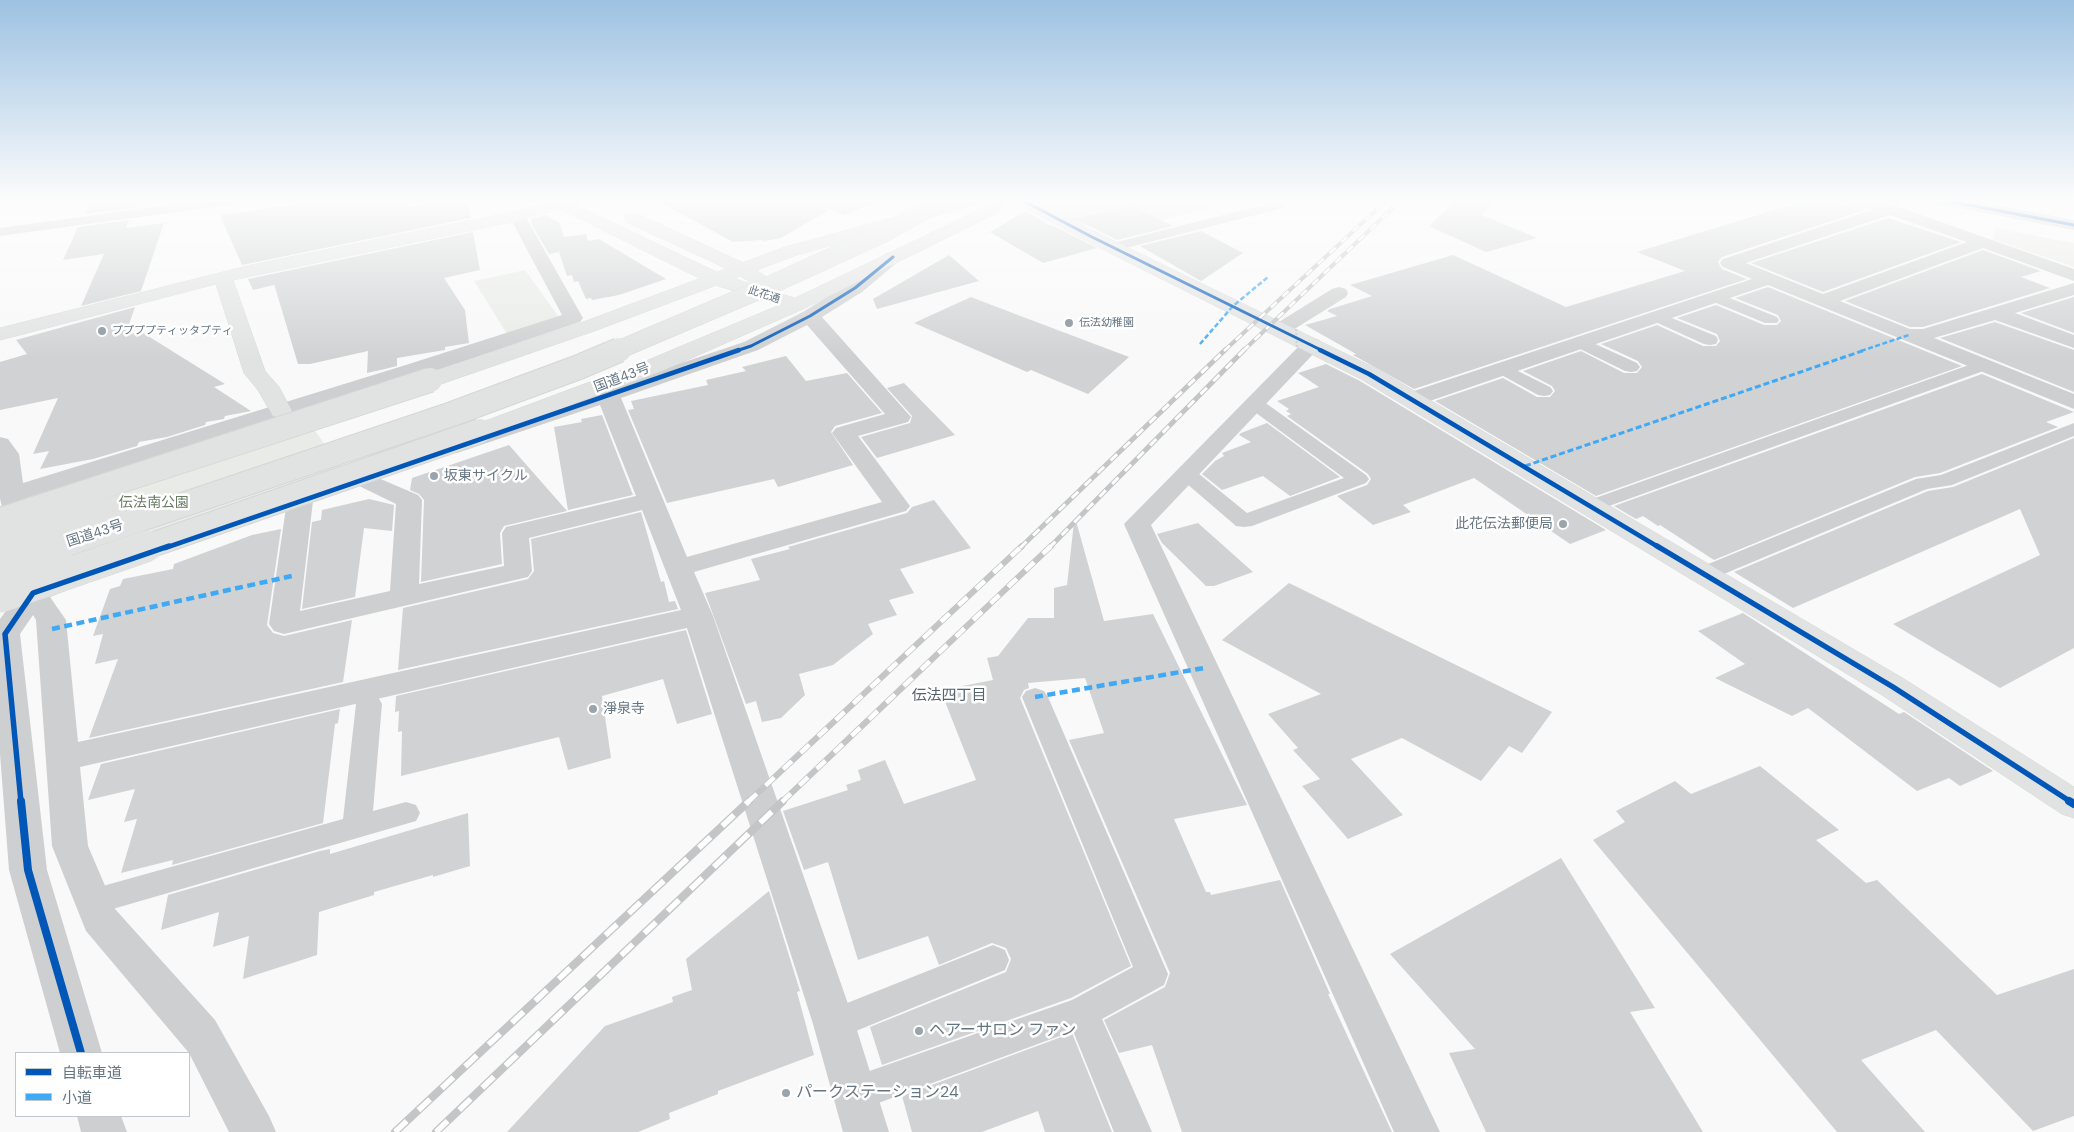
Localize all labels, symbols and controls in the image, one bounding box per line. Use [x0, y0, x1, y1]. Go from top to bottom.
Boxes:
street label: 此花通 [746, 284, 782, 306]
place label: 伝法幼稚園 [1079, 316, 1134, 330]
marker: 伝法幼稚園 [1063, 317, 1075, 329]
place label: ププププティッタプティ [112, 324, 233, 338]
marker: ププププティッタプティ [96, 325, 108, 337]
street label: 国道43号 [592, 360, 652, 396]
place label: 坂東サイクル [444, 468, 528, 484]
marker: 坂東サイクル [428, 470, 440, 482]
park label: 伝法南公園 [119, 495, 189, 511]
place label: 此花伝法郵便局 [1455, 516, 1553, 532]
street label: 国道43号 [64, 517, 126, 551]
marker: 此花伝法郵便局 [1557, 518, 1569, 530]
district label: 伝法四丁目 [912, 687, 986, 705]
place label: 淨泉寺 [603, 701, 645, 717]
marker: 淨泉寺 [587, 703, 599, 715]
place label: ヘアーサロン ファン [929, 1021, 1076, 1041]
marker: ヘアーサロン ファン [913, 1025, 925, 1037]
legend [15, 1052, 190, 1117]
text: 自転車道 [62, 1063, 122, 1083]
place label: パークステーション24 [796, 1083, 959, 1103]
marker: パークステーション24 [780, 1087, 792, 1099]
text: 小道 [62, 1088, 92, 1108]

